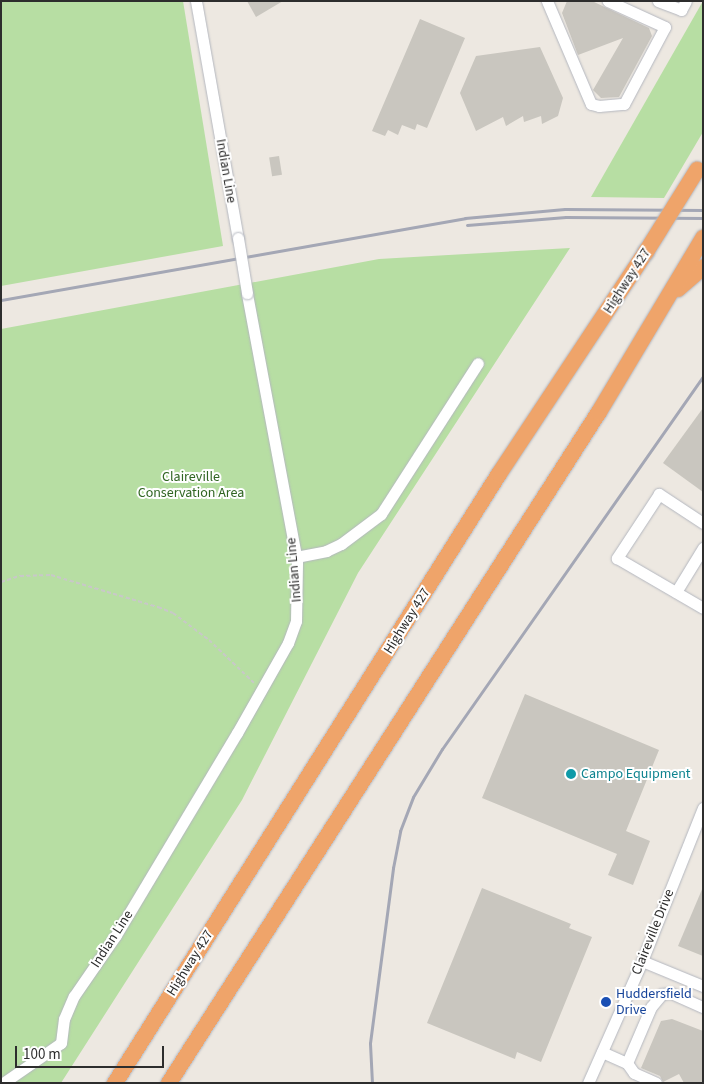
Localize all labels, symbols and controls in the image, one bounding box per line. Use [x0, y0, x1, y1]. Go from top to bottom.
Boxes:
street label: Indian Line [212, 138, 240, 204]
street label: Highway 427 [600, 245, 654, 317]
park label: Claireville Conservation Area [138, 469, 244, 502]
street label: Indian Line [283, 537, 305, 603]
street label: Highway 427 [380, 585, 434, 657]
place label: Campo Equipment [581, 766, 691, 782]
marker: Campo Equipment [565, 768, 577, 780]
street label: Claireville Drive [628, 887, 678, 977]
street label: Indian Line [87, 907, 137, 971]
street label: Highway 427 [163, 927, 217, 999]
place label: Huddersfield Drive [616, 986, 692, 1019]
marker: Huddersfield Drive [600, 996, 612, 1008]
scale bar [18, 1036, 166, 1068]
text: 100 m [23, 1044, 61, 1065]

